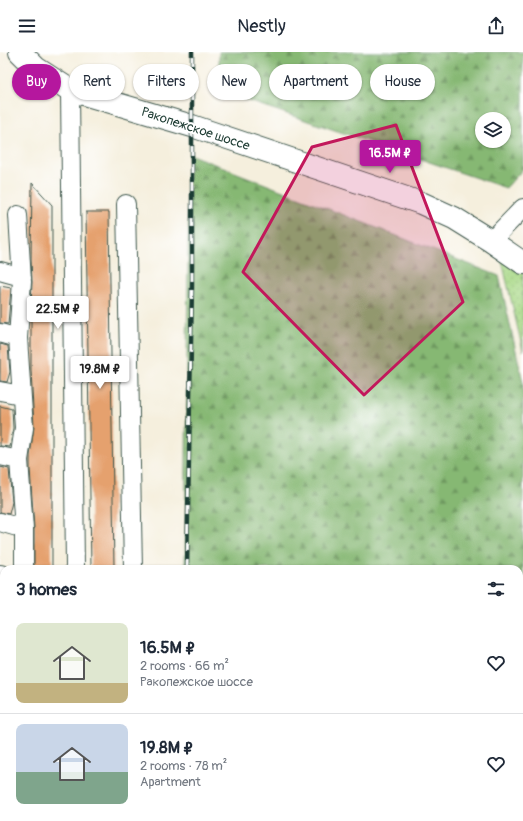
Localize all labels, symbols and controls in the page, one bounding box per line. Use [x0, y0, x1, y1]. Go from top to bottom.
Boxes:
icon: menu [16, 15, 38, 37]
text: Nestly [237, 15, 286, 38]
icon: share [485, 15, 507, 37]
chip: Buy [12, 64, 61, 100]
chip: Rent [69, 64, 125, 100]
chip: Filters [133, 64, 199, 100]
chip: New [207, 64, 261, 100]
chip: Apartment [269, 64, 362, 100]
chip: House [370, 64, 435, 100]
street label: Ракопежское шоссе [140, 104, 252, 154]
map controls [475, 112, 511, 148]
button: layers [475, 112, 511, 148]
pin: 16.5M ₽ [353, 140, 427, 174]
text: 16.5M ₽ [369, 145, 411, 161]
pin: 22.5M ₽ [21, 296, 95, 330]
text: 22.5M ₽ [36, 301, 80, 317]
pin: 19.8M ₽ [63, 356, 137, 390]
text: 19.8M ₽ [79, 361, 121, 377]
icon: filters [485, 578, 507, 600]
text: 3 homes [16, 579, 77, 600]
text: 16.5M ₽ [140, 637, 196, 658]
icon: home [48, 639, 96, 687]
icon: heart [485, 652, 507, 674]
text: 2 rooms · 66 m² [140, 658, 229, 674]
text: Ракопежское шоссе [140, 674, 253, 690]
text: 19.8M ₽ [140, 737, 194, 758]
icon: home [48, 740, 96, 788]
icon: heart [485, 753, 507, 775]
text: 2 rooms · 78 m² [140, 758, 227, 774]
text: Apartment [140, 774, 201, 790]

